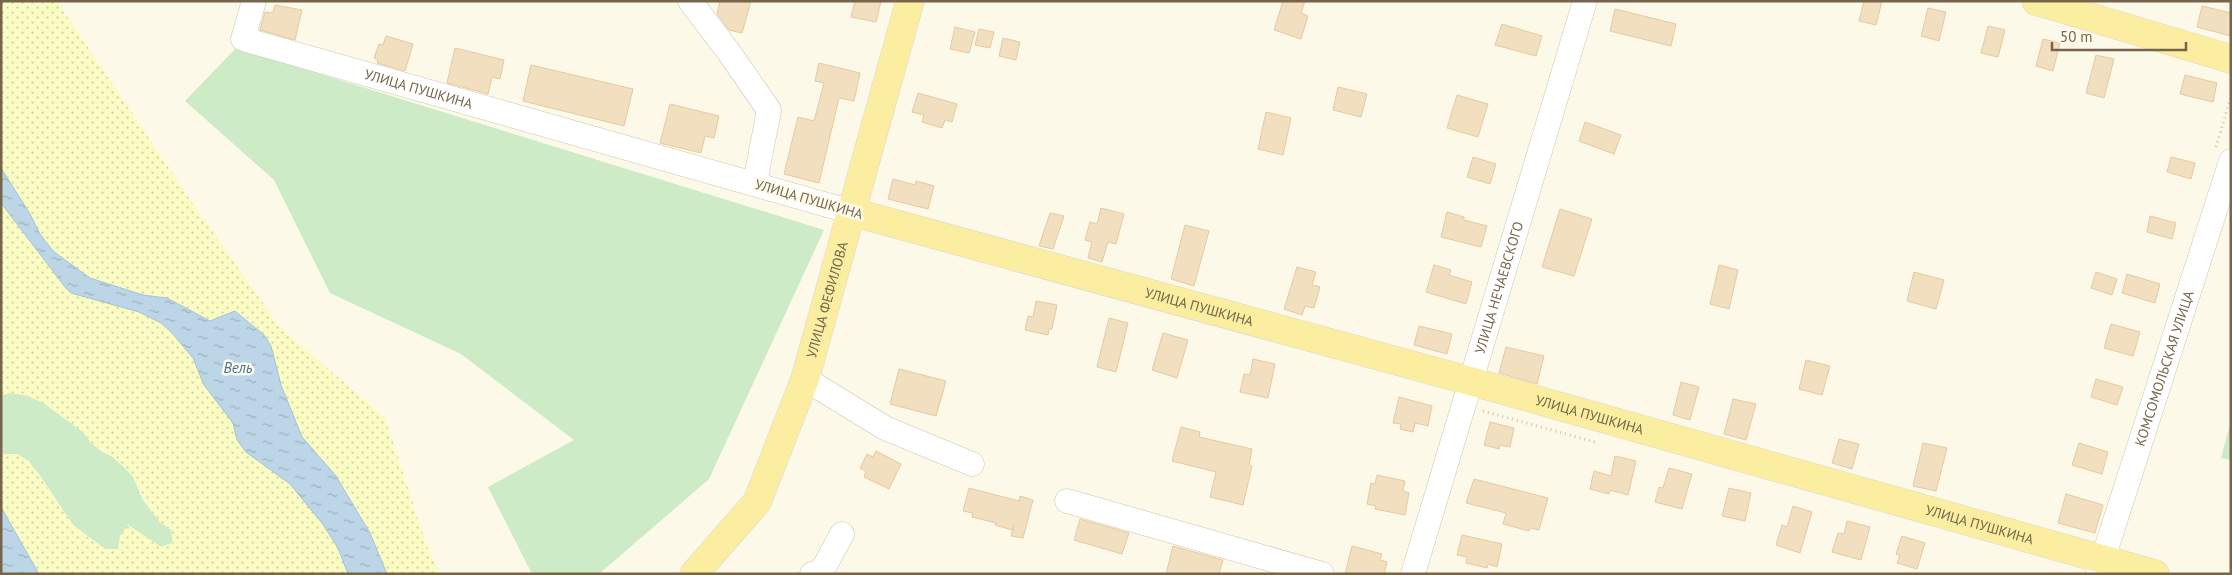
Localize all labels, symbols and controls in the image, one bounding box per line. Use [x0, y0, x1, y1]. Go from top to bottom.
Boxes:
scale bar [2052, 20, 2186, 52]
text: 50 m [2060, 27, 2093, 46]
street label: УЛИЦА ПУШКИНА [362, 65, 475, 113]
street label: УЛИЦА ПУШКИНА [753, 175, 866, 223]
street label: УЛИЦА НЕЧАЕВСКОГО [1471, 219, 1527, 356]
street label: УЛИЦА ФЕФИЛОВА [802, 239, 852, 360]
street label: УЛИЦА ПУШКИНА [1143, 284, 1256, 331]
street label: КОМСОМОЛЬСКАЯ УЛИЦА [2131, 288, 2198, 448]
water label: Вель [223, 358, 253, 377]
street label: УЛИЦА ПУШКИНА [1533, 391, 1647, 439]
street label: УЛИЦА ПУШКИНА [1923, 501, 2036, 549]

